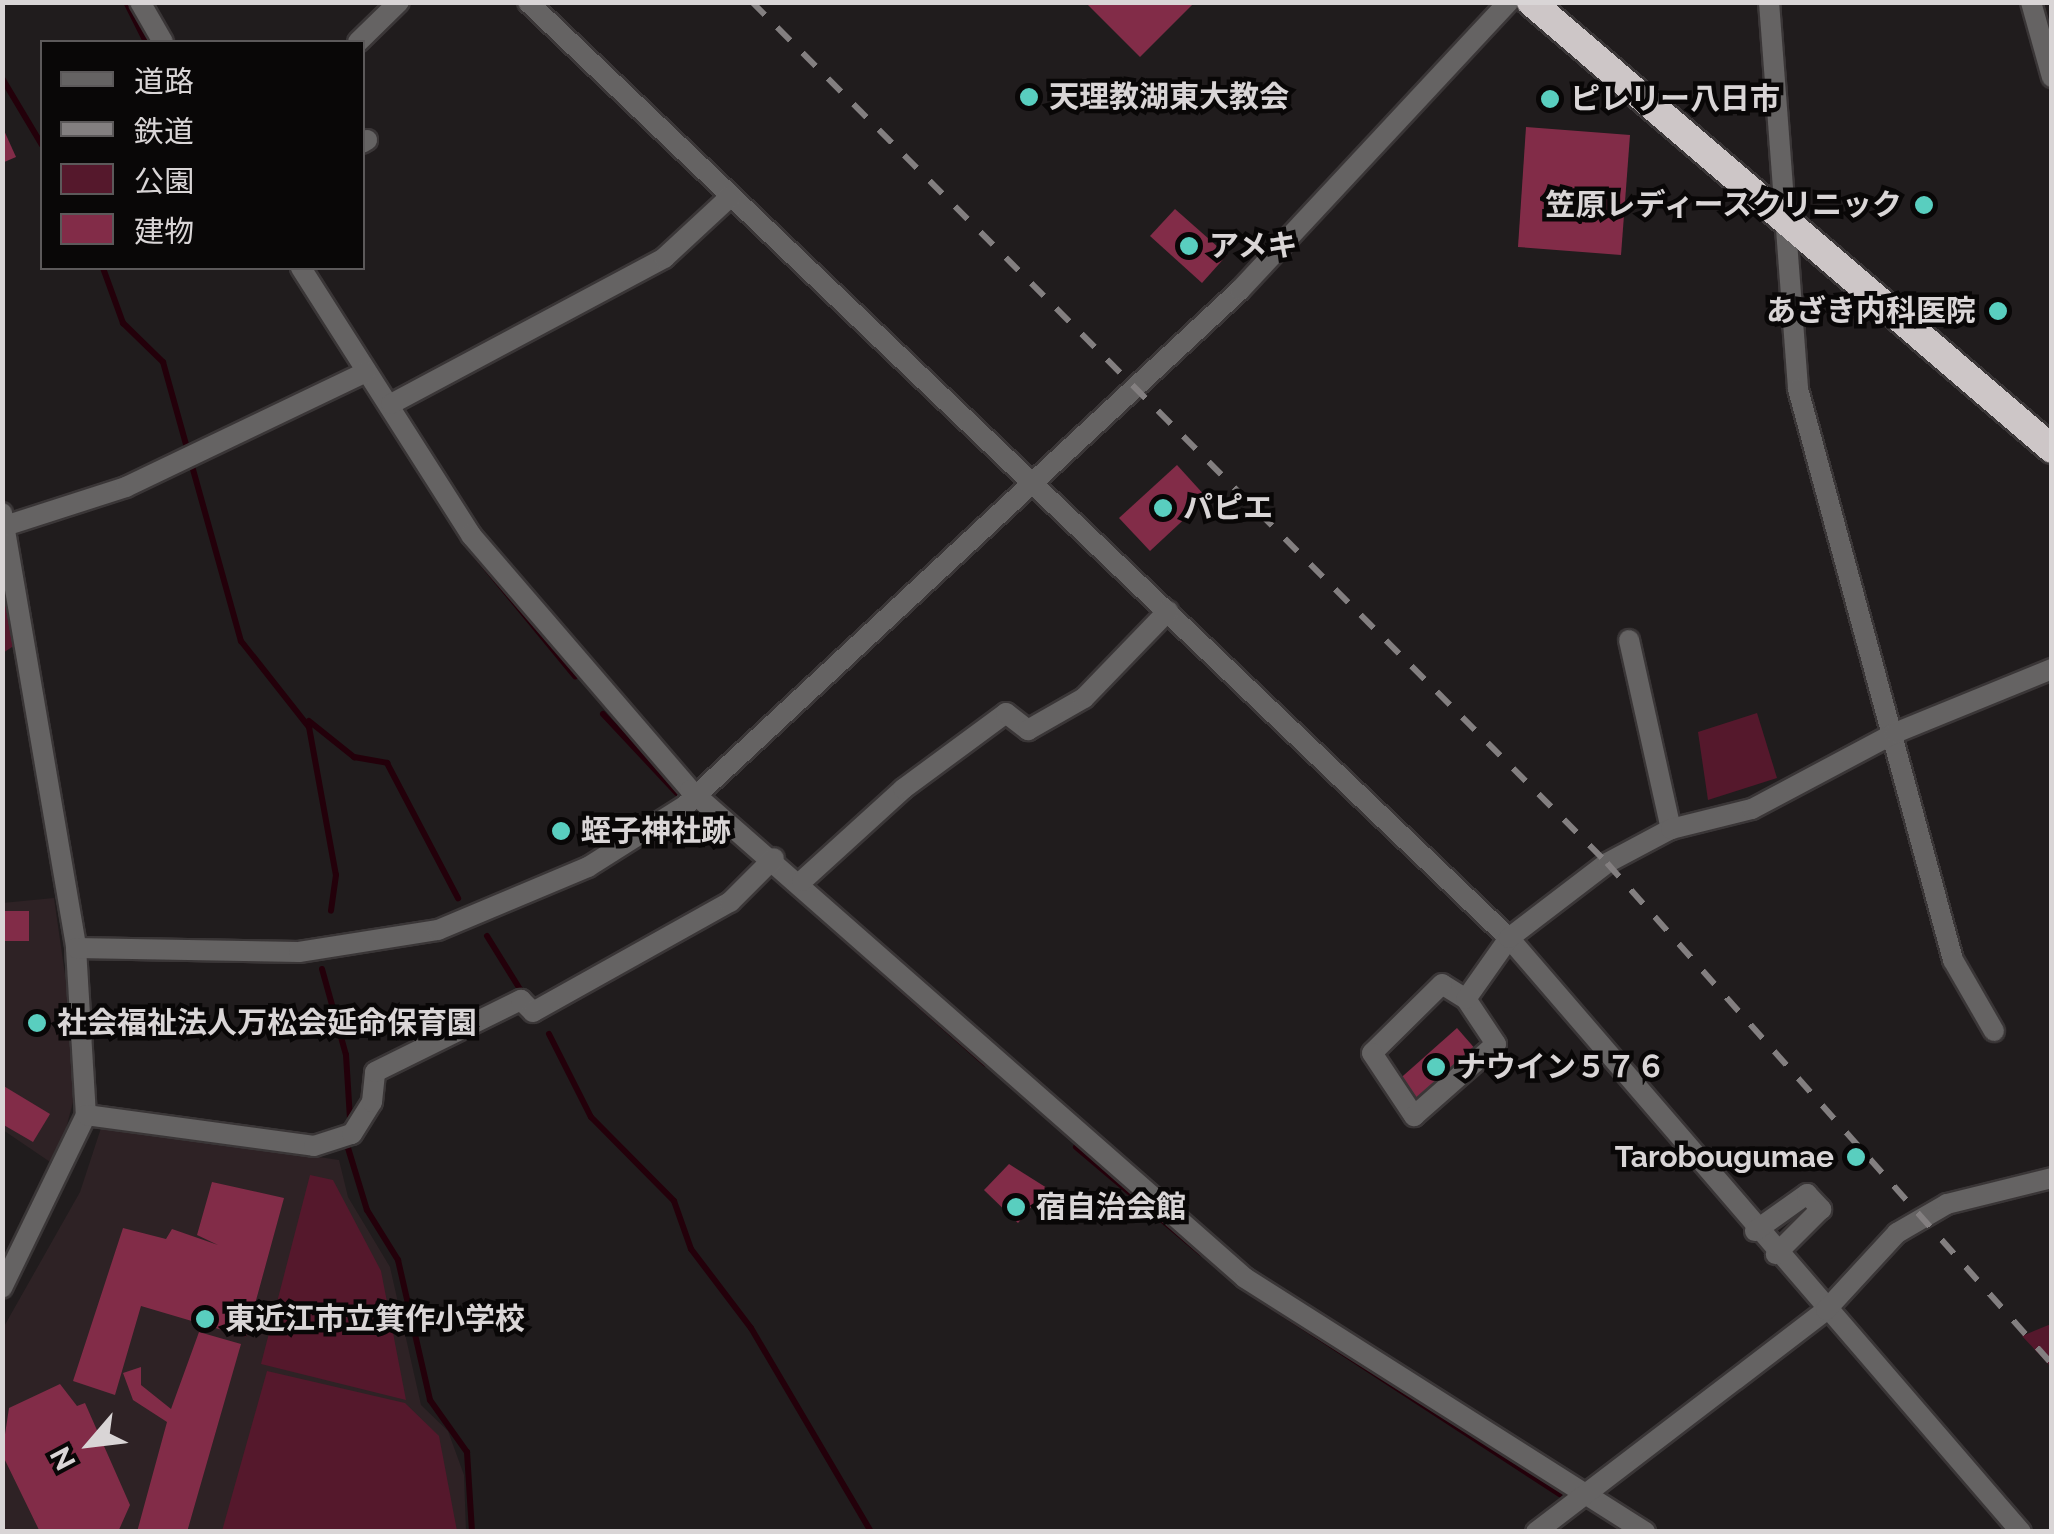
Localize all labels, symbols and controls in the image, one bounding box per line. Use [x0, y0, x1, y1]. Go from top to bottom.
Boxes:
legend [40, 40, 365, 270]
text: 道路 [134, 64, 194, 99]
place label: 天理教湖東大教会 [1049, 79, 1289, 115]
place label: ピレリー八日市 [1570, 81, 1780, 117]
marker: 天理教湖東大教会 [1018, 86, 1040, 108]
marker: ピレリー八日市 [1539, 88, 1561, 110]
text: 鉄道 [134, 114, 194, 149]
text: 公園 [134, 164, 194, 199]
place label: 笠原レディースクリニック [1542, 187, 1902, 223]
marker: 笠原レディースクリニック [1911, 192, 1937, 218]
text: 建物 [134, 214, 194, 249]
place label: アメキ [1209, 228, 1299, 264]
marker: アメキ [1178, 235, 1200, 257]
place label: あざき内科医院 [1766, 293, 1976, 329]
marker: あざき内科医院 [1985, 298, 2011, 324]
place label: パピエ [1183, 490, 1273, 526]
marker: パピエ [1152, 497, 1174, 519]
place label: 蛭子神社跡 [581, 813, 731, 849]
marker: 蛭子神社跡 [550, 820, 572, 842]
place label: 社会福祉法人万松会延命保育園 [57, 1005, 477, 1041]
marker: 社会福祉法人万松会延命保育園 [26, 1012, 48, 1034]
place label: ナウイン５７６ [1456, 1049, 1666, 1085]
marker: ナウイン５７６ [1425, 1056, 1447, 1078]
place label: Tarobougumae [1615, 1139, 1834, 1175]
marker: Tarobougumae [1843, 1144, 1869, 1170]
place label: 宿自治会館 [1036, 1189, 1186, 1225]
marker: 宿自治会館 [1005, 1196, 1027, 1218]
place label: 東近江市立箕作小学校 [225, 1301, 525, 1337]
marker: 東近江市立箕作小学校 [194, 1308, 216, 1330]
north arrow [40, 1394, 140, 1494]
text: N [43, 1441, 83, 1476]

